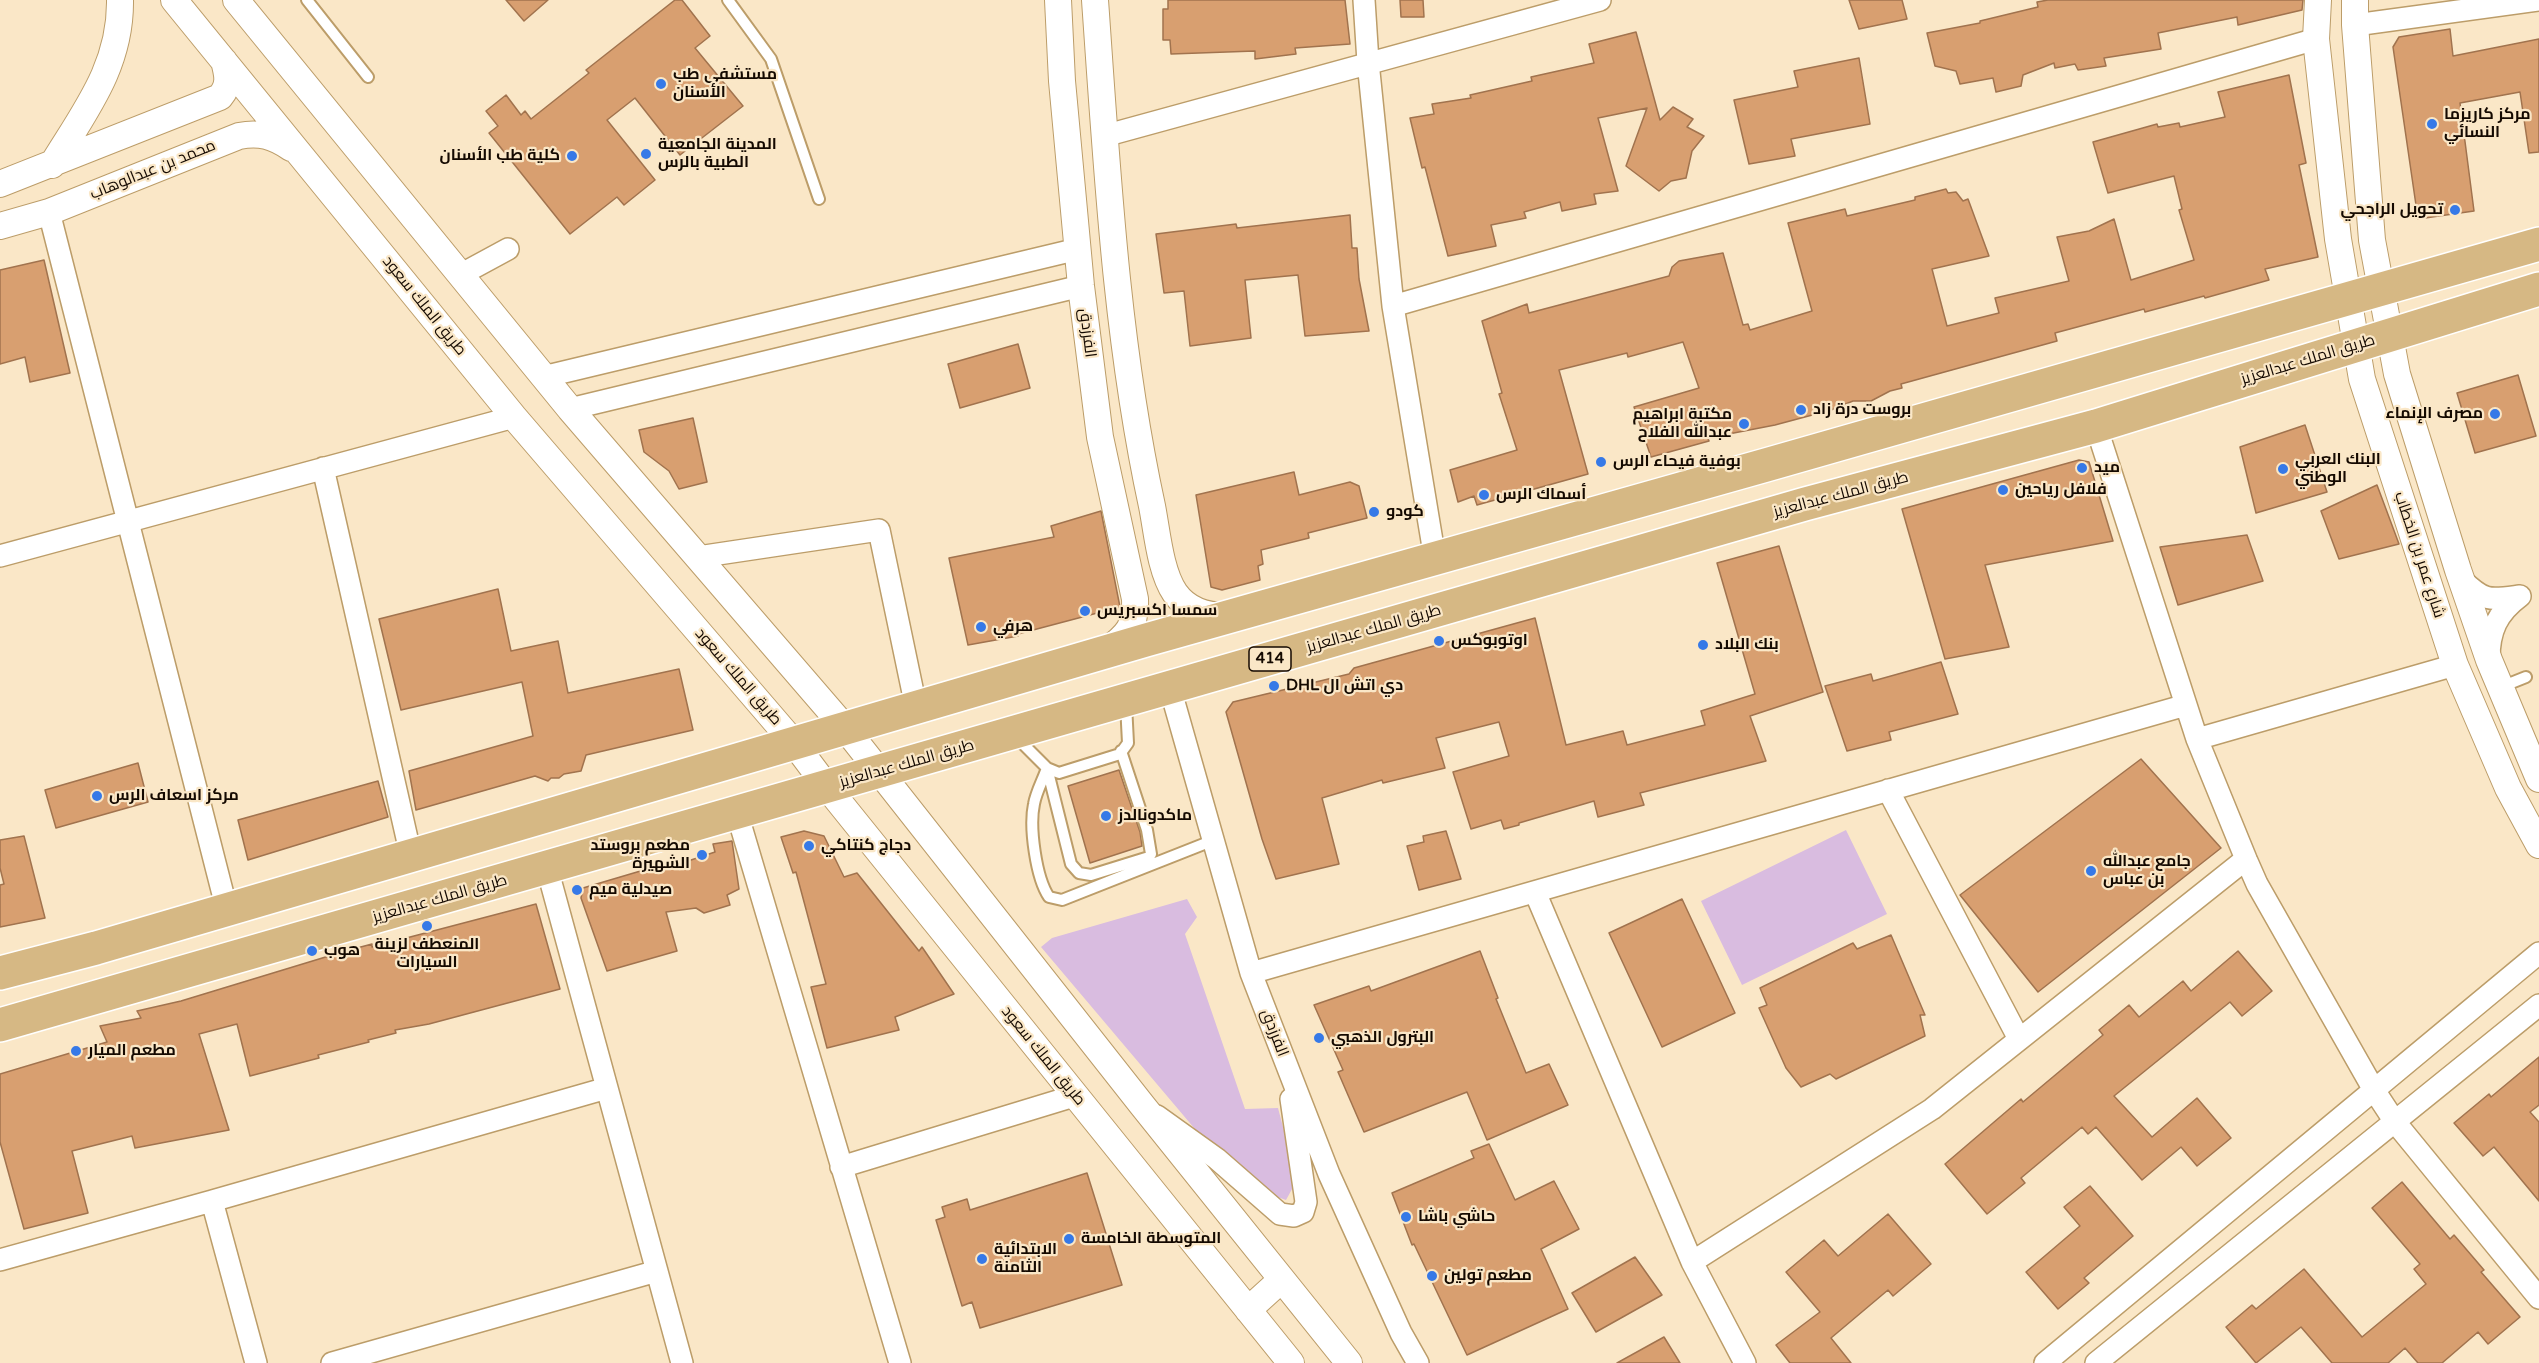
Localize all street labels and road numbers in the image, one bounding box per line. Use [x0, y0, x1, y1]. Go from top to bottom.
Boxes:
street label: محمد بن عبدالوهاب [87, 136, 219, 204]
street label: طريق الملك سعود [378, 252, 470, 360]
street label: الفرزدق [1074, 307, 1100, 359]
street label: طريق الملك عبدالعزيز [2239, 330, 2377, 390]
street label: طريق الملك عبدالعزيز [1771, 468, 1911, 522]
street label: شارع عمر بن الخطاب [2390, 489, 2448, 621]
street label: طريق الملك عبدالعزيز [1304, 601, 1444, 657]
street label: طريق الملك سعود [690, 624, 786, 730]
road number: 414 [1249, 647, 1291, 671]
street label: طريق الملك عبدالعزيز [837, 736, 977, 792]
street label: طريق الملك عبدالعزيز [370, 871, 510, 927]
street label: طريق الملك سعود [997, 1002, 1089, 1110]
street label: الفرزدق [1256, 1006, 1292, 1060]

